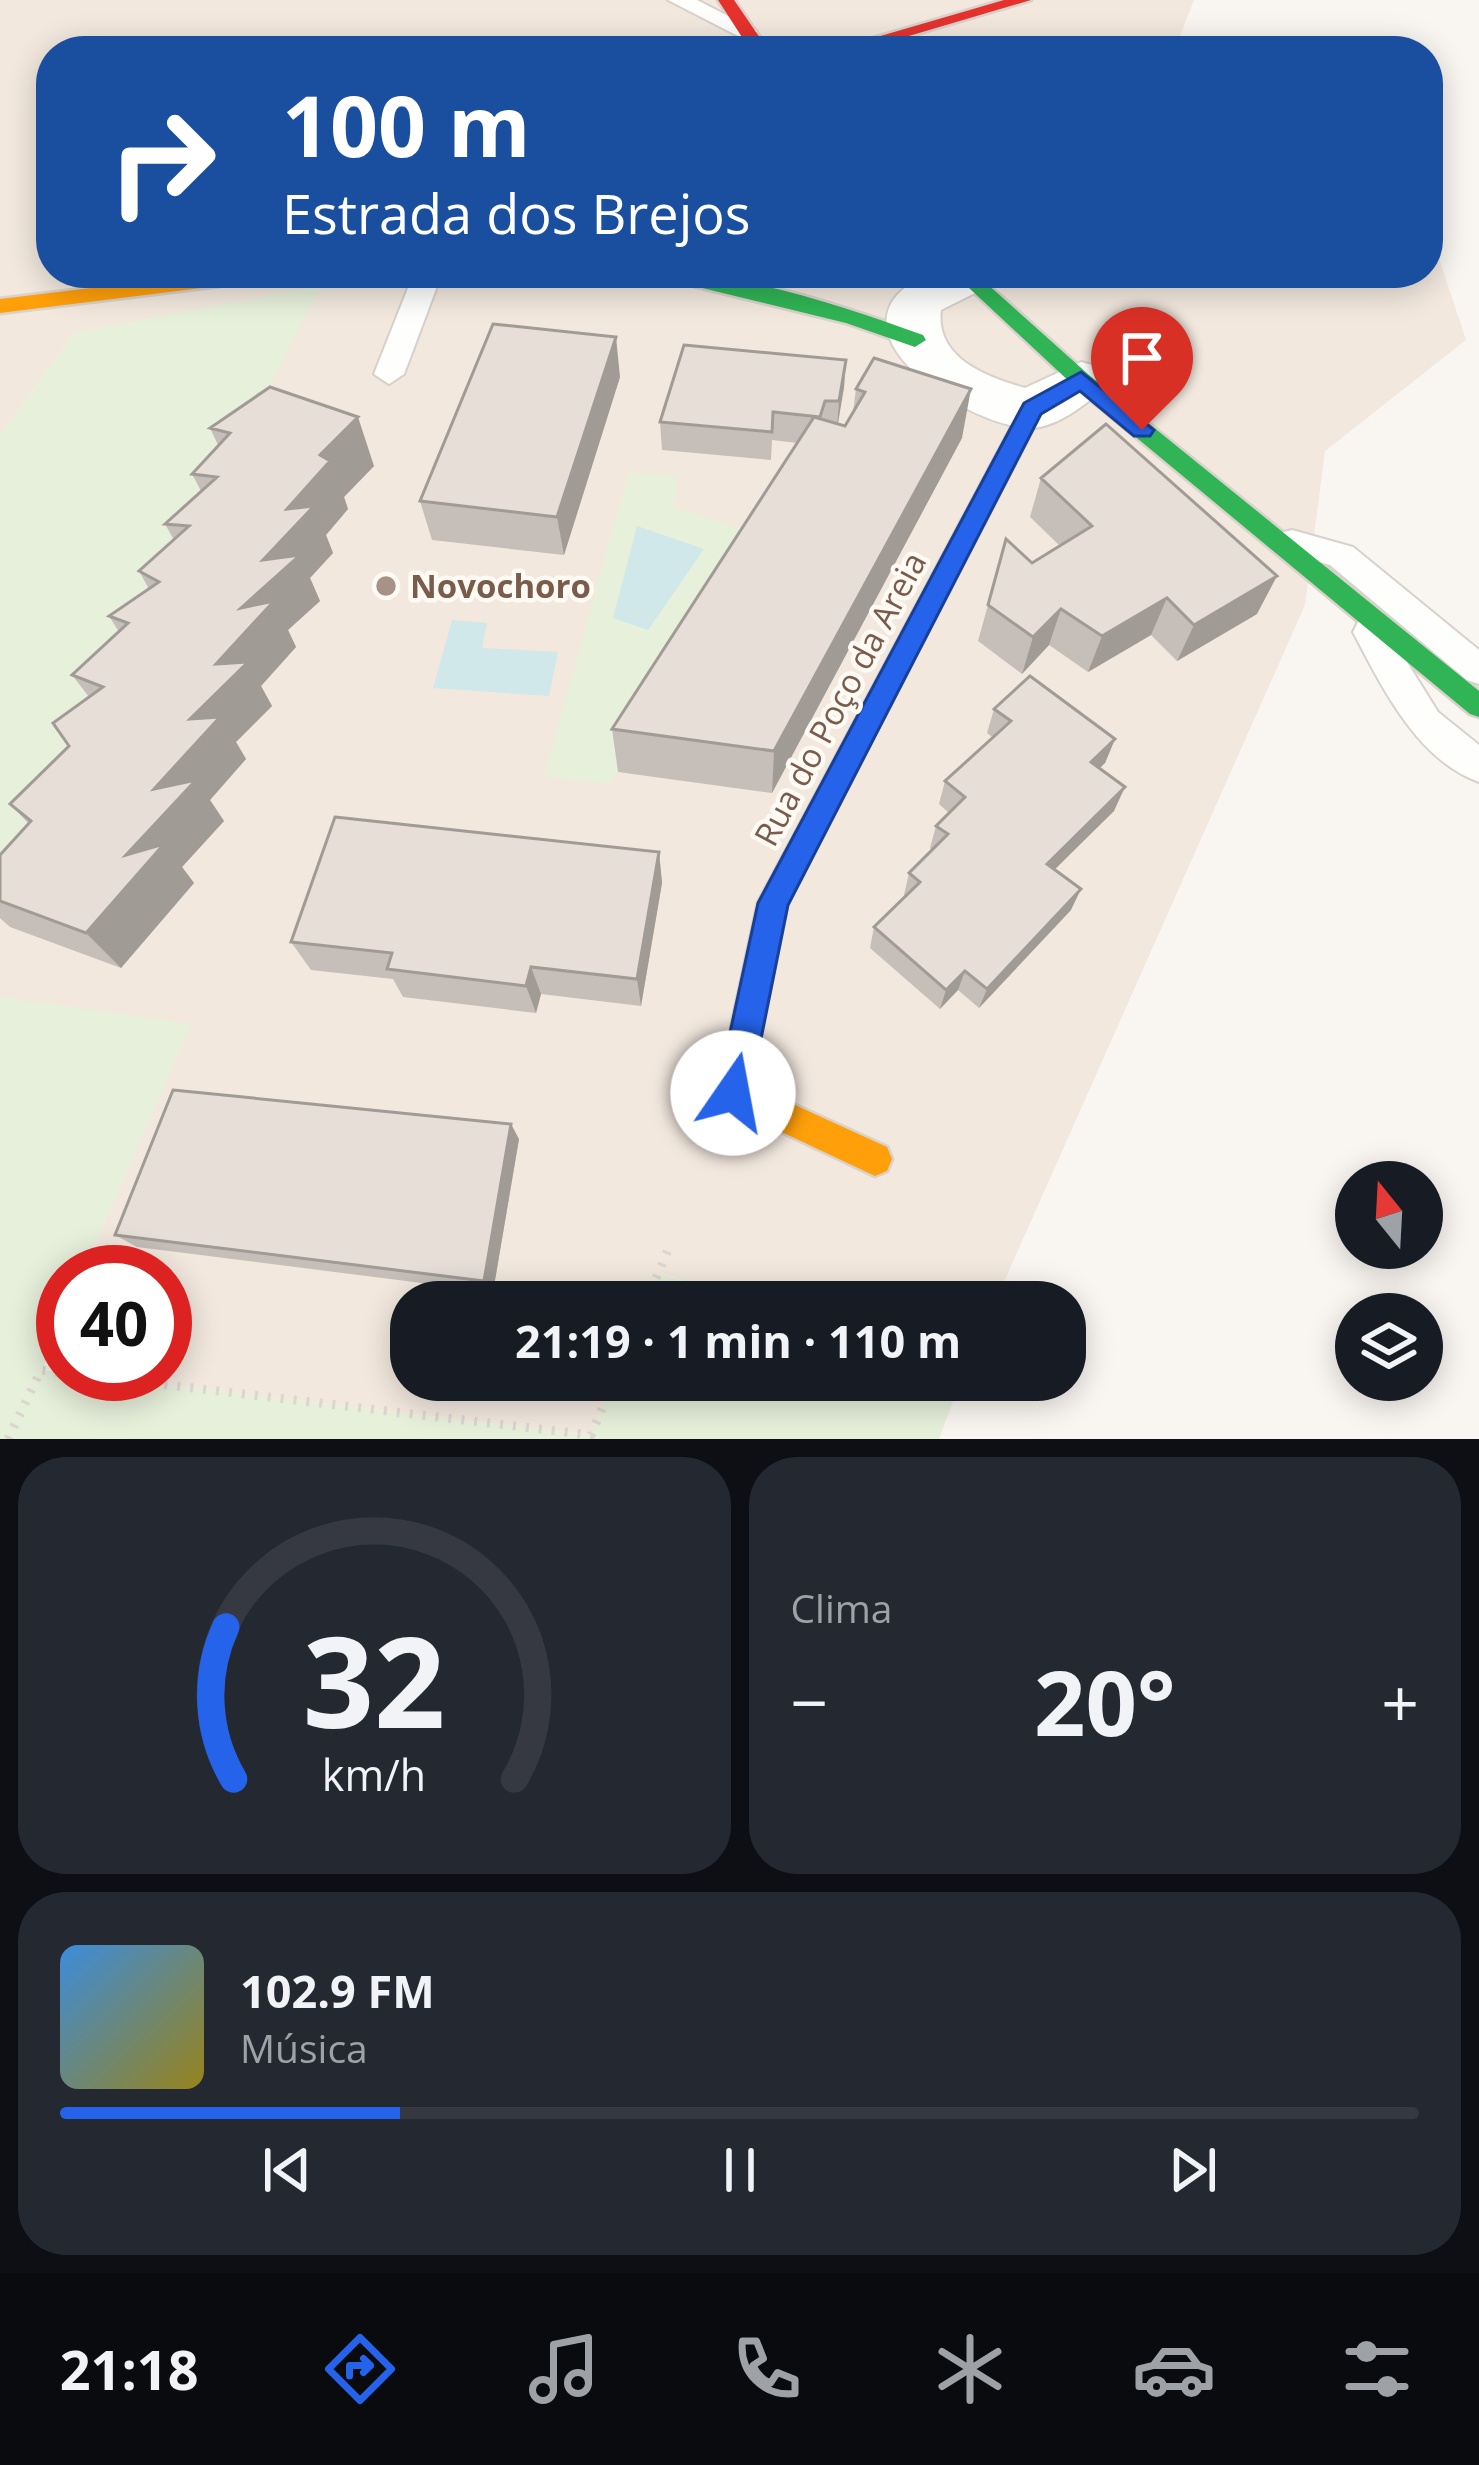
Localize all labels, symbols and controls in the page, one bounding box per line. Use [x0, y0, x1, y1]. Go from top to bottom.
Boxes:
text: 100 m [282, 67, 530, 182]
icon: right [84, 84, 240, 240]
text: Estrada dos Brejos [282, 176, 751, 250]
pin [1091, 307, 1193, 430]
icon: arrive [1109, 325, 1175, 391]
street label: Rua do Poço da Areia [743, 544, 936, 854]
place label: Novochoro [410, 563, 591, 608]
marker: Novochoro [373, 573, 399, 599]
position arrow [670, 1030, 796, 1156]
north arrow [1335, 1161, 1443, 1269]
map controls [1335, 1161, 1443, 1401]
speed limit sign: 40 [36, 1245, 192, 1401]
button: layers [1335, 1293, 1443, 1401]
text: 21:19 · 1 min · 110 m [515, 1310, 961, 1371]
text: Clima [791, 1581, 893, 1634]
text: 32 [303, 1595, 446, 1765]
text: 20° [1034, 1640, 1175, 1762]
text: − [791, 1656, 828, 1746]
text: + [1381, 1656, 1419, 1746]
text: km/h [322, 1744, 426, 1803]
text: 102.9 FM [240, 1960, 435, 2021]
text: Música [240, 2021, 368, 2074]
icon: previous [254, 2137, 320, 2203]
icon: pause [707, 2137, 773, 2203]
icon: next [1160, 2137, 1226, 2203]
icon: directions [318, 2327, 402, 2411]
icon: music [522, 2327, 606, 2411]
icon: phone [725, 2327, 809, 2411]
icon: climate [928, 2327, 1012, 2411]
icon: car [1132, 2327, 1216, 2411]
icon: filters [1335, 2327, 1419, 2411]
text: 21:18 [60, 2332, 199, 2406]

